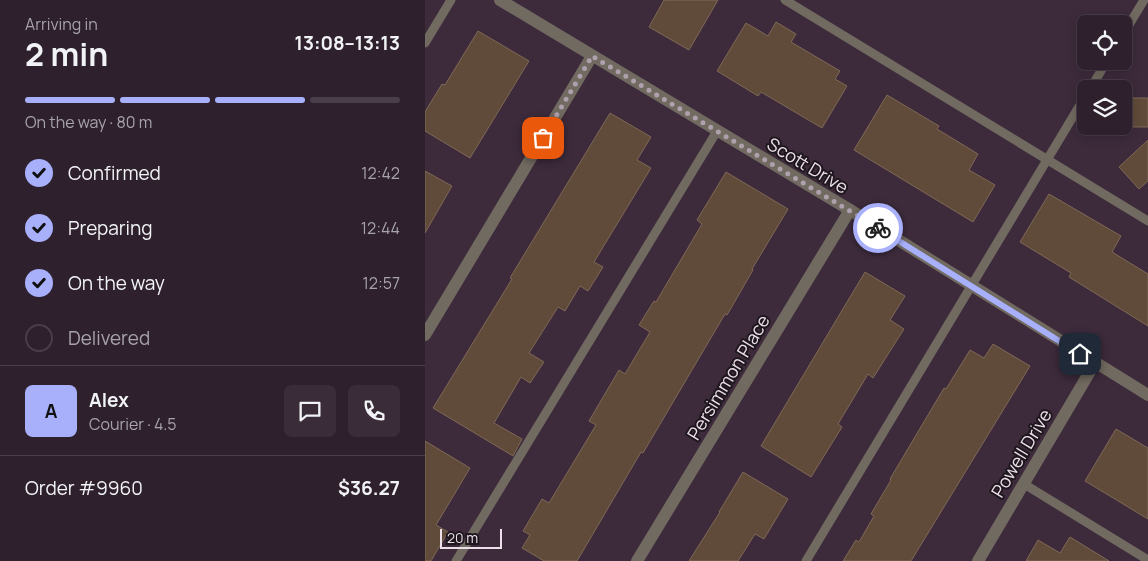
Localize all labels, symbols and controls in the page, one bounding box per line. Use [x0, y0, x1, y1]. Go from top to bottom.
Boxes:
text: Arriving in [25, 13, 98, 35]
map controls [1077, 15, 1132, 135]
button: locate [1077, 15, 1132, 70]
text: 13:08–13:13 [295, 30, 400, 56]
text: 2 min [25, 32, 108, 76]
button: layers [1077, 80, 1132, 135]
text: On the way · 80 m [25, 111, 152, 133]
pin [522, 117, 564, 159]
icon: bag [529, 124, 557, 152]
street label: Scott Drive [763, 131, 853, 199]
icon: check [25, 159, 53, 187]
text: Confirmed [68, 160, 161, 186]
text: 12:42 [361, 162, 400, 184]
courier [853, 203, 903, 253]
icon: check [25, 214, 53, 242]
icon: bike [864, 214, 892, 242]
text: Preparing [68, 215, 153, 241]
text: 12:44 [361, 217, 400, 239]
icon: check [25, 269, 53, 297]
text: On the way [68, 270, 165, 296]
text: 12:57 [363, 272, 400, 294]
street label: Persimmon Place [681, 310, 775, 444]
text: Delivered [68, 325, 150, 351]
pin [1059, 333, 1101, 375]
icon: home [1066, 340, 1094, 368]
button: chat [284, 385, 336, 437]
button: phone [348, 385, 400, 437]
text: Alex [89, 387, 129, 413]
text: A [45, 398, 57, 424]
street label: Powell Drive [985, 404, 1057, 502]
text: Courier · 4.5 [89, 413, 176, 435]
text: Order #9960 [25, 475, 143, 501]
text: $36.27 [338, 475, 400, 501]
scale bar [440, 526, 503, 549]
text: 20 m [447, 528, 478, 547]

